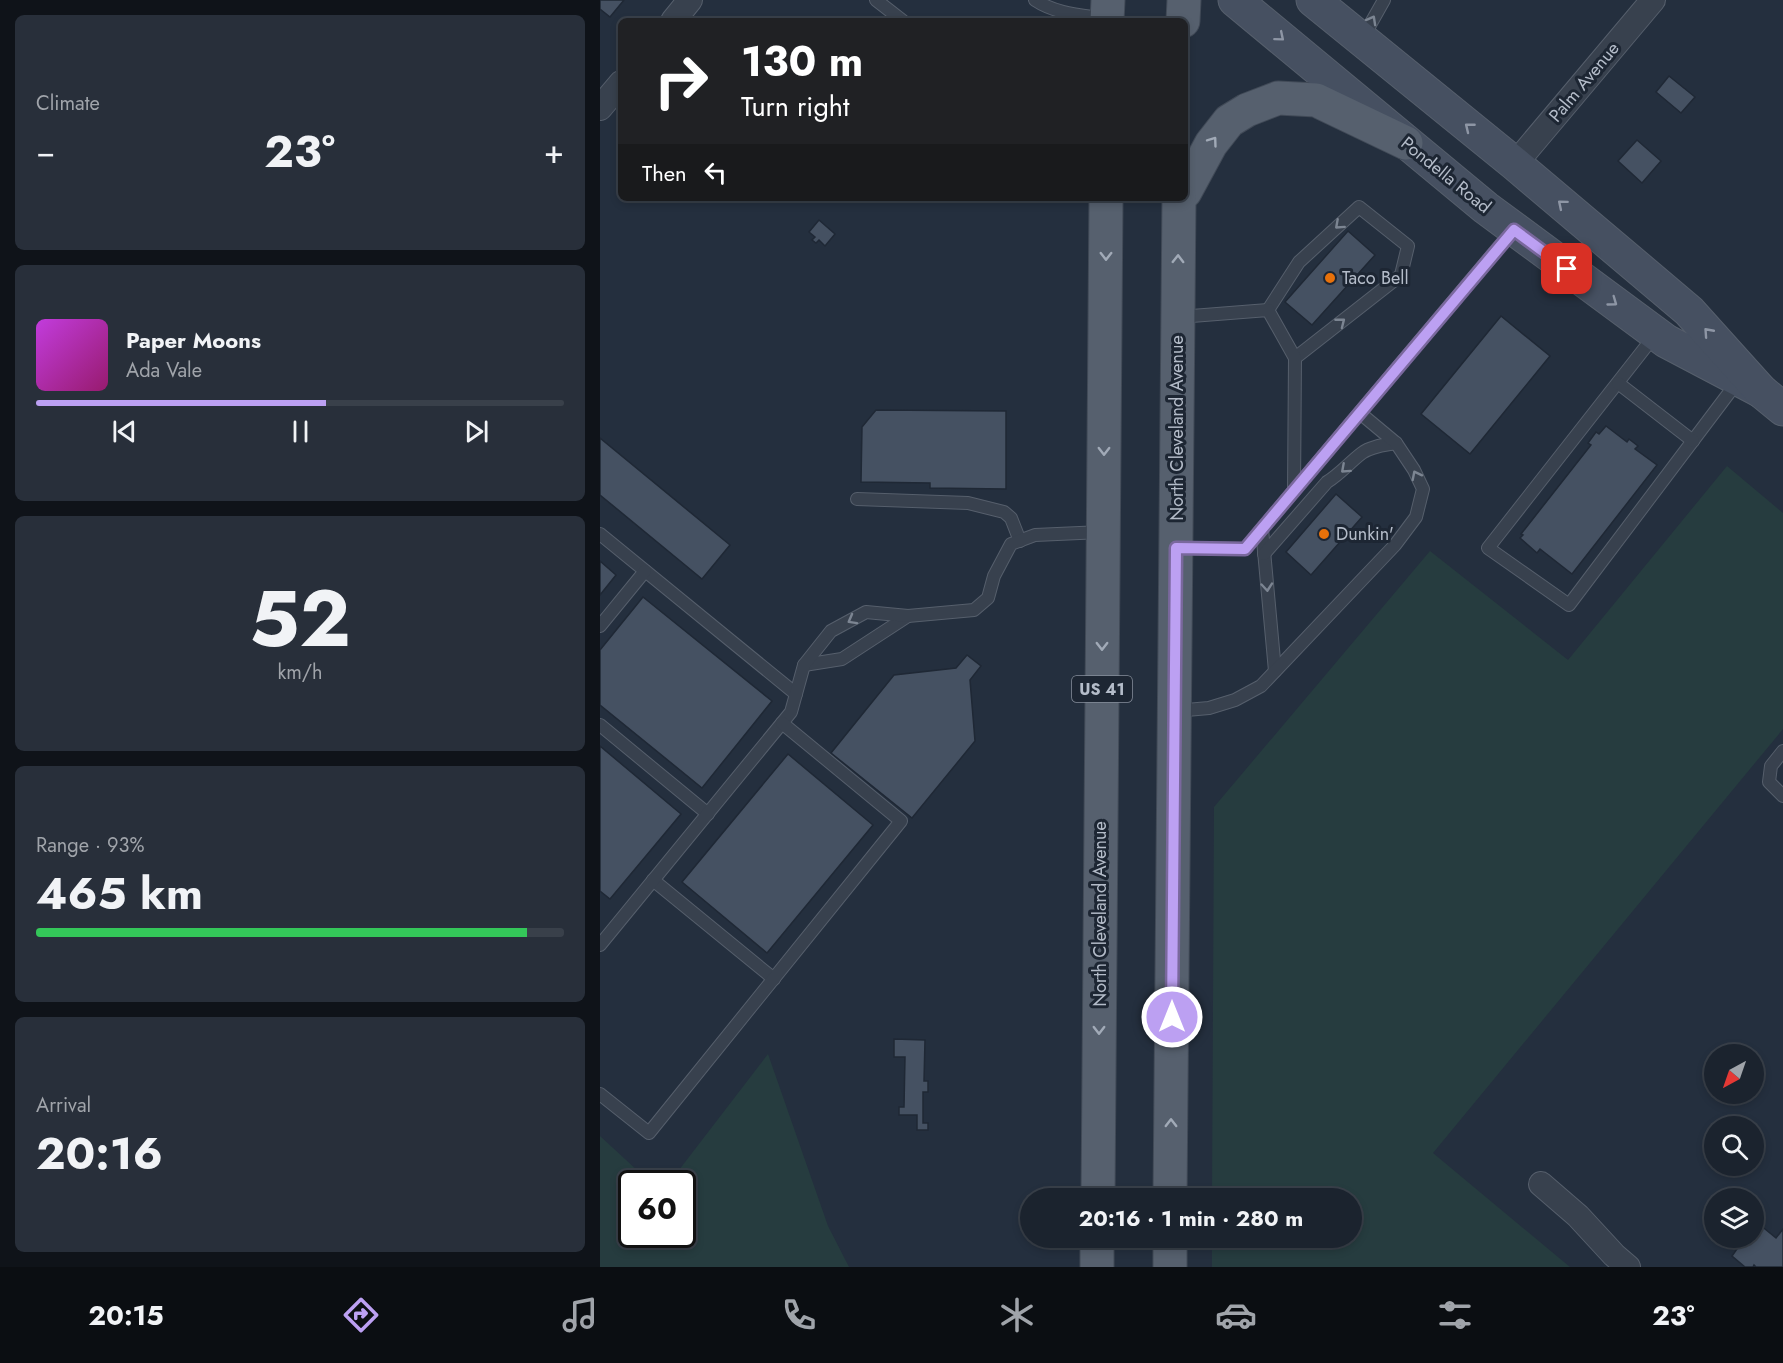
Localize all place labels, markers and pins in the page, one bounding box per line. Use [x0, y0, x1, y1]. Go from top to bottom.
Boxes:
pin [1541, 243, 1592, 294]
place label: Taco Bell [1342, 265, 1409, 291]
marker: Taco Bell [1323, 271, 1337, 285]
place label: Dunkin' [1336, 521, 1394, 547]
marker: Dunkin' [1317, 527, 1331, 541]

